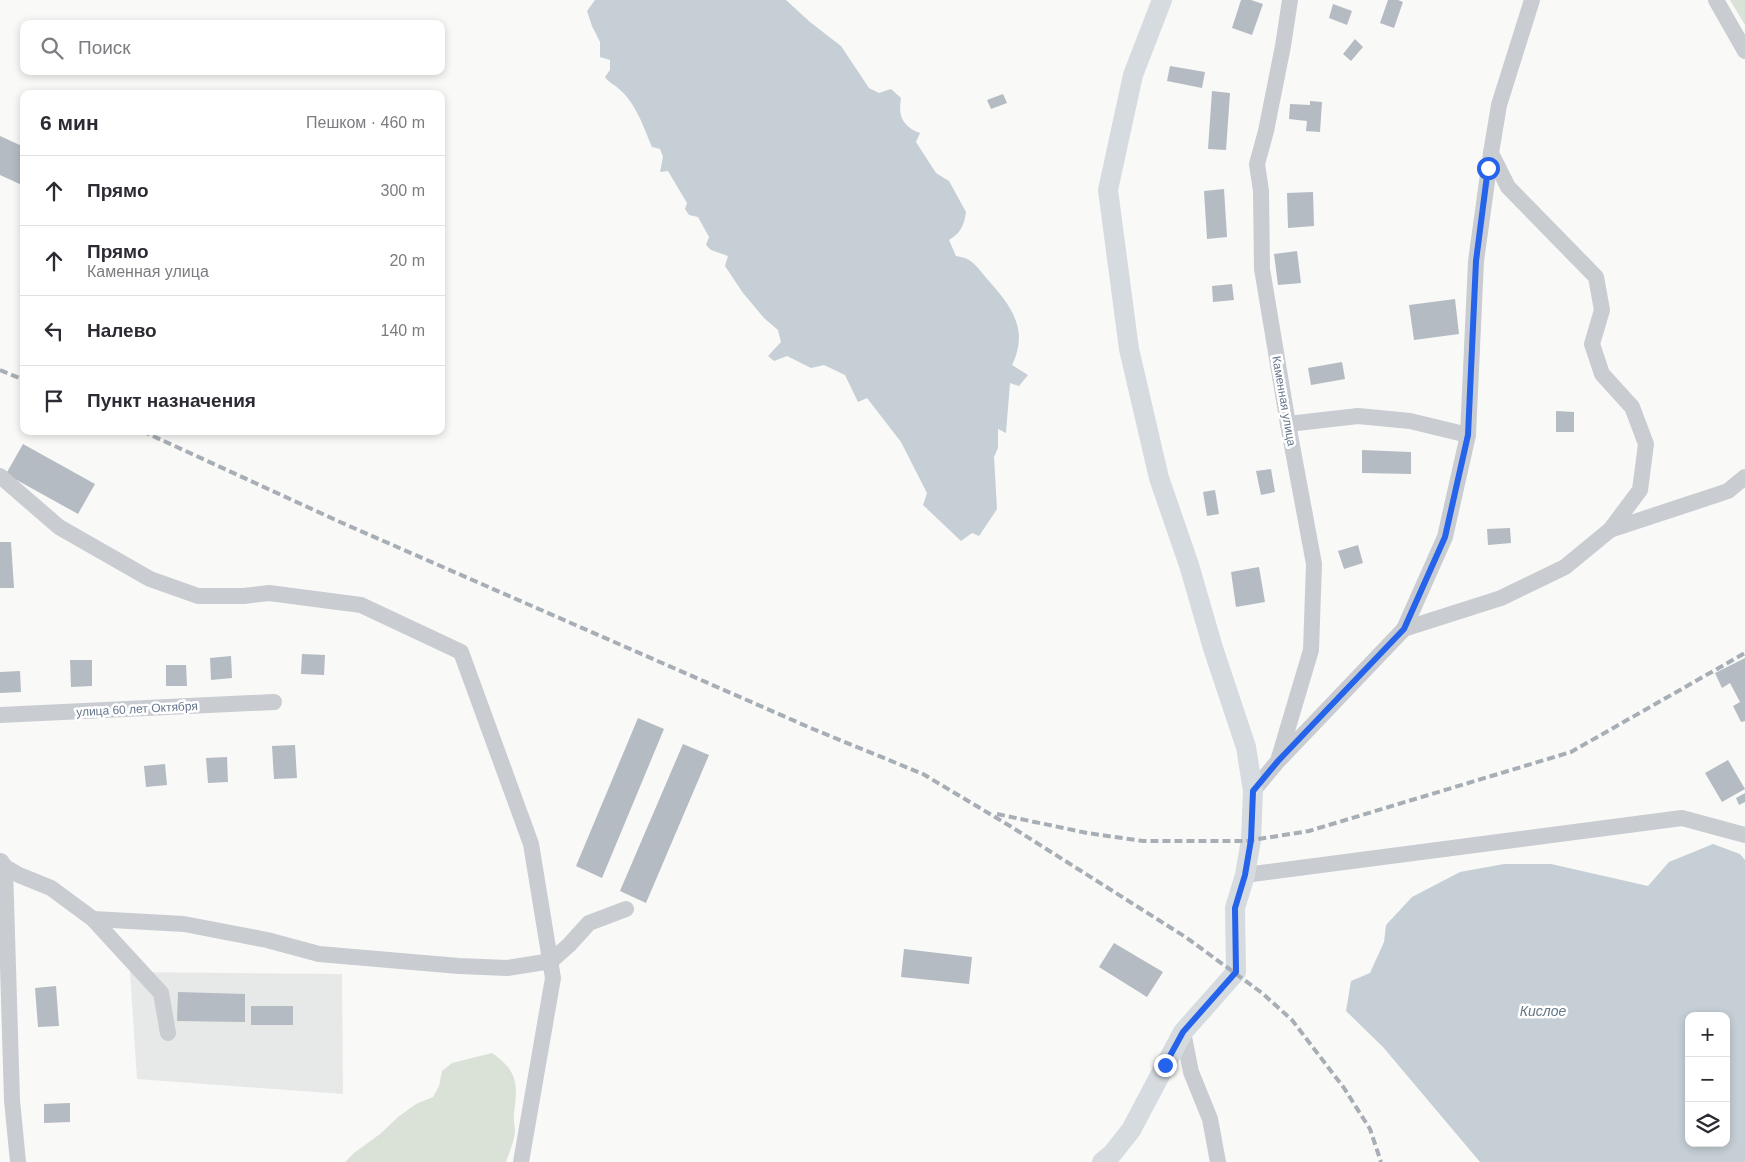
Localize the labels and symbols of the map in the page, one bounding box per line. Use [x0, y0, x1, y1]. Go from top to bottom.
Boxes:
route start [1477, 157, 1500, 180]
street label: Каменная улица [1269, 355, 1299, 448]
street label: улица 60 лет Октября [76, 699, 198, 719]
water label: Кислое [1520, 1003, 1566, 1019]
route end [1154, 1054, 1177, 1077]

